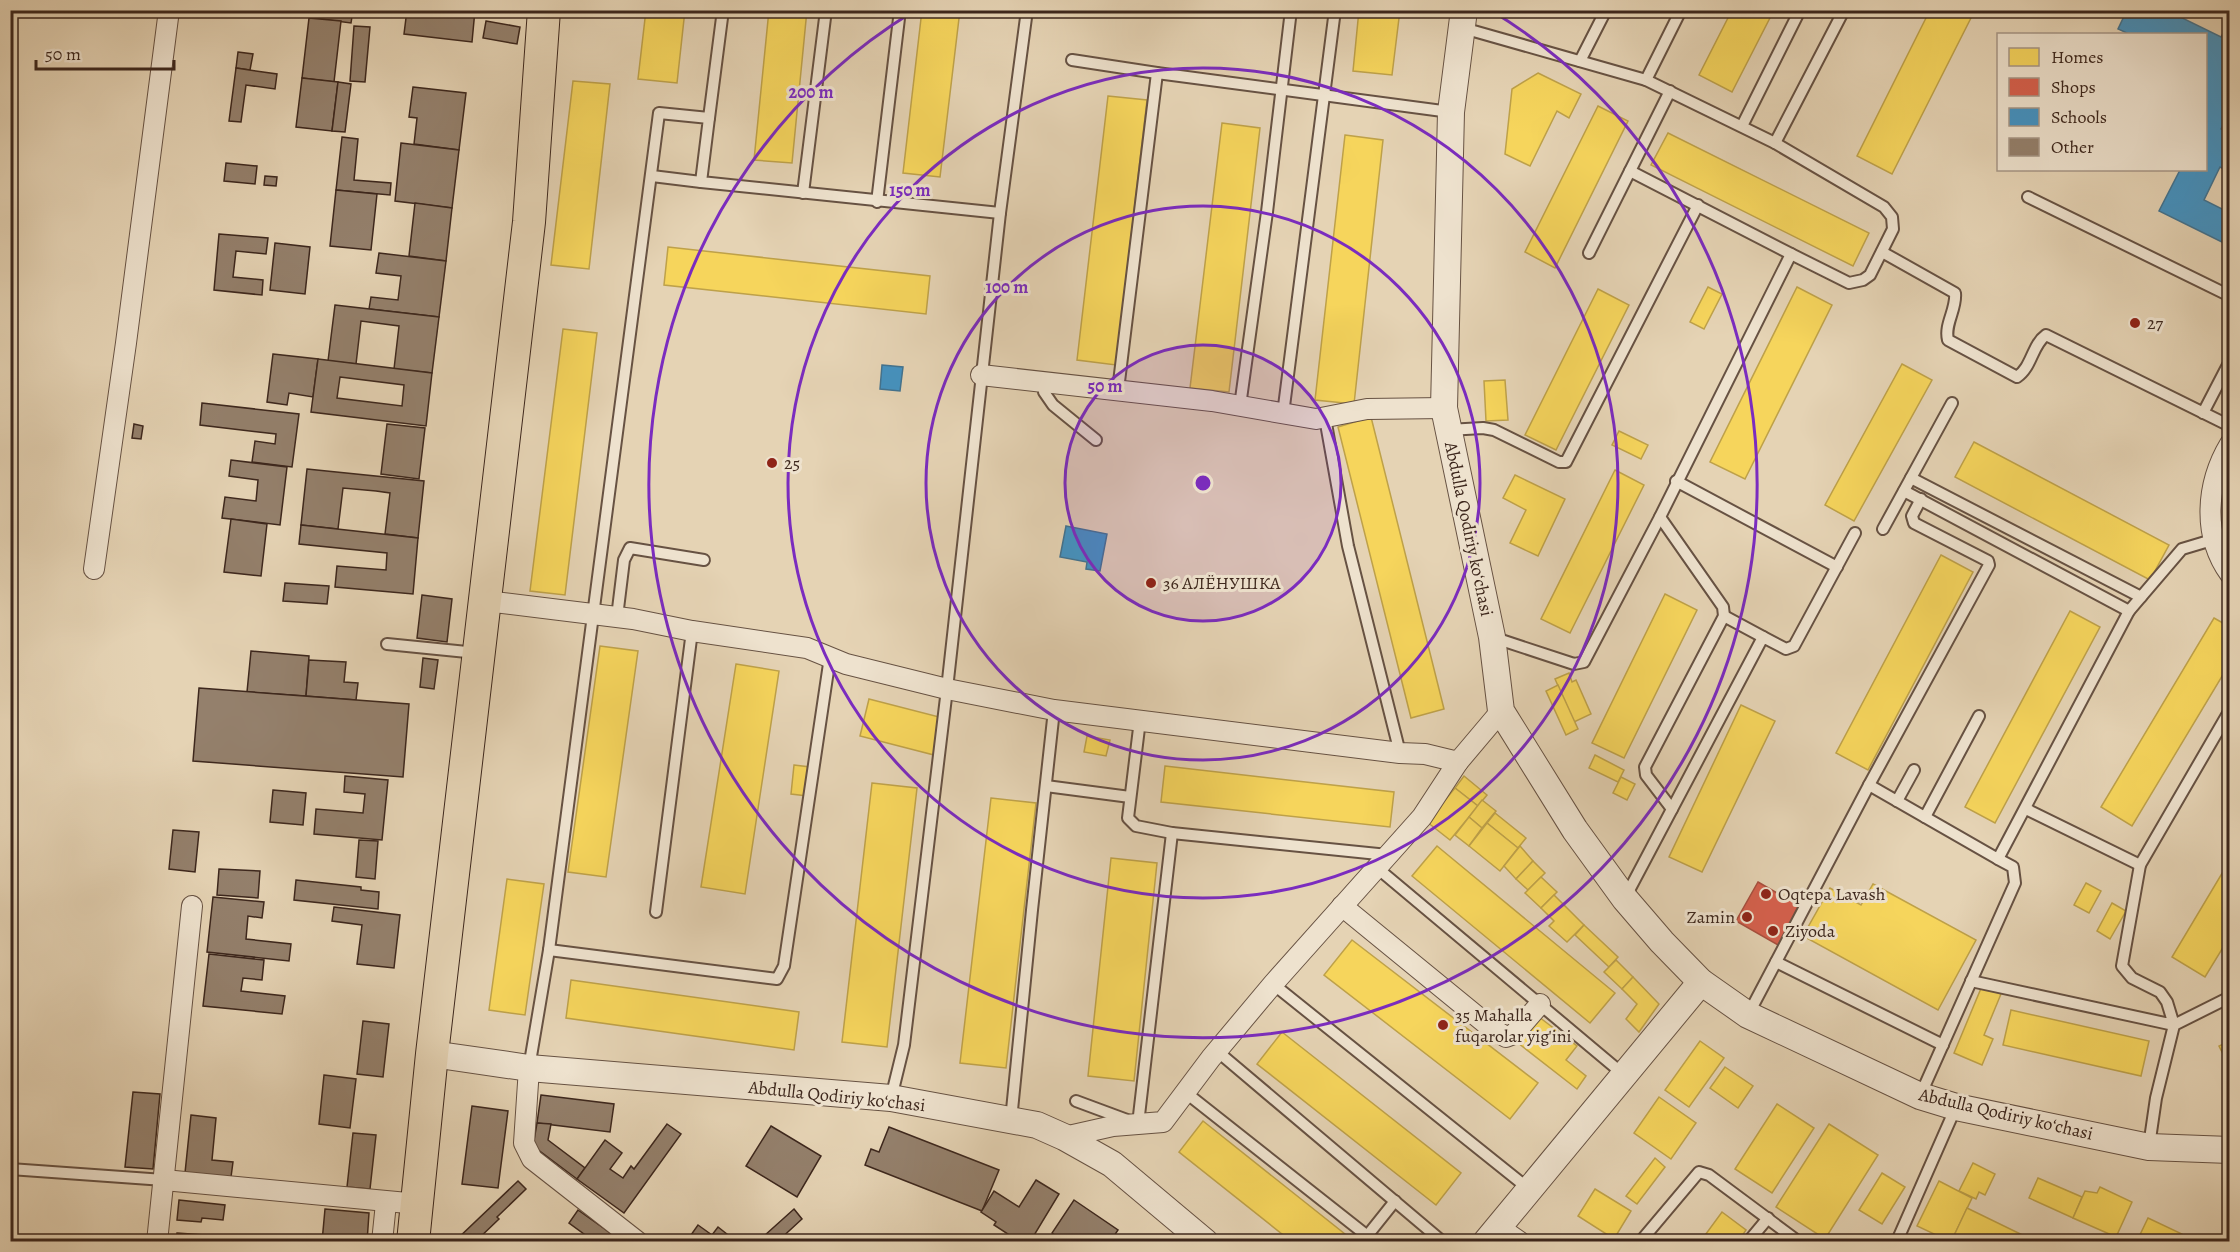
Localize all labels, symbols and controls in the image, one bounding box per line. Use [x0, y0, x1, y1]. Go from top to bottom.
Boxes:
scale bar [36, 33, 174, 71]
legend [1997, 33, 2207, 171]
text: 50 m [45, 42, 81, 66]
text: Homes [2051, 45, 2103, 69]
text: Shops [2051, 75, 2096, 99]
text: 200 m [788, 80, 834, 104]
text: Schools [2051, 105, 2107, 129]
text: Other [2051, 135, 2094, 159]
text: 150 m [889, 178, 931, 202]
text: 100 m [986, 275, 1028, 299]
place label: 27 [2147, 311, 2164, 335]
marker: 27 [2128, 316, 2142, 330]
text: 50 m [1088, 374, 1122, 398]
street label: Abdulla Qodiriy koʻchasi [1439, 439, 1499, 619]
place label: 25 [784, 451, 800, 475]
marker: 25 [765, 456, 779, 470]
centre of rings [1193, 473, 1213, 493]
place label: 36 АЛЁНУШКА [1163, 571, 1281, 595]
marker: 36 АЛЁНУШКА [1144, 576, 1158, 590]
place label: Oqtepa Lavash [1778, 882, 1886, 906]
marker: Oqtepa Lavash [1759, 887, 1773, 901]
place label: Zamin [1686, 905, 1735, 929]
marker: Zamin [1740, 910, 1754, 924]
place label: Ziyoda [1785, 919, 1836, 943]
marker: Ziyoda [1766, 924, 1780, 938]
place label: 35 Mahalla fuqarolar yig'ini [1455, 1003, 1572, 1048]
marker: 35 Mahalla fuqarolar yig'ini [1436, 1018, 1450, 1032]
street label: Abdulla Qodiriy koʻchasi [746, 1075, 927, 1117]
street label: Abdulla Qodiriy koʻchasi [1916, 1082, 2095, 1146]

